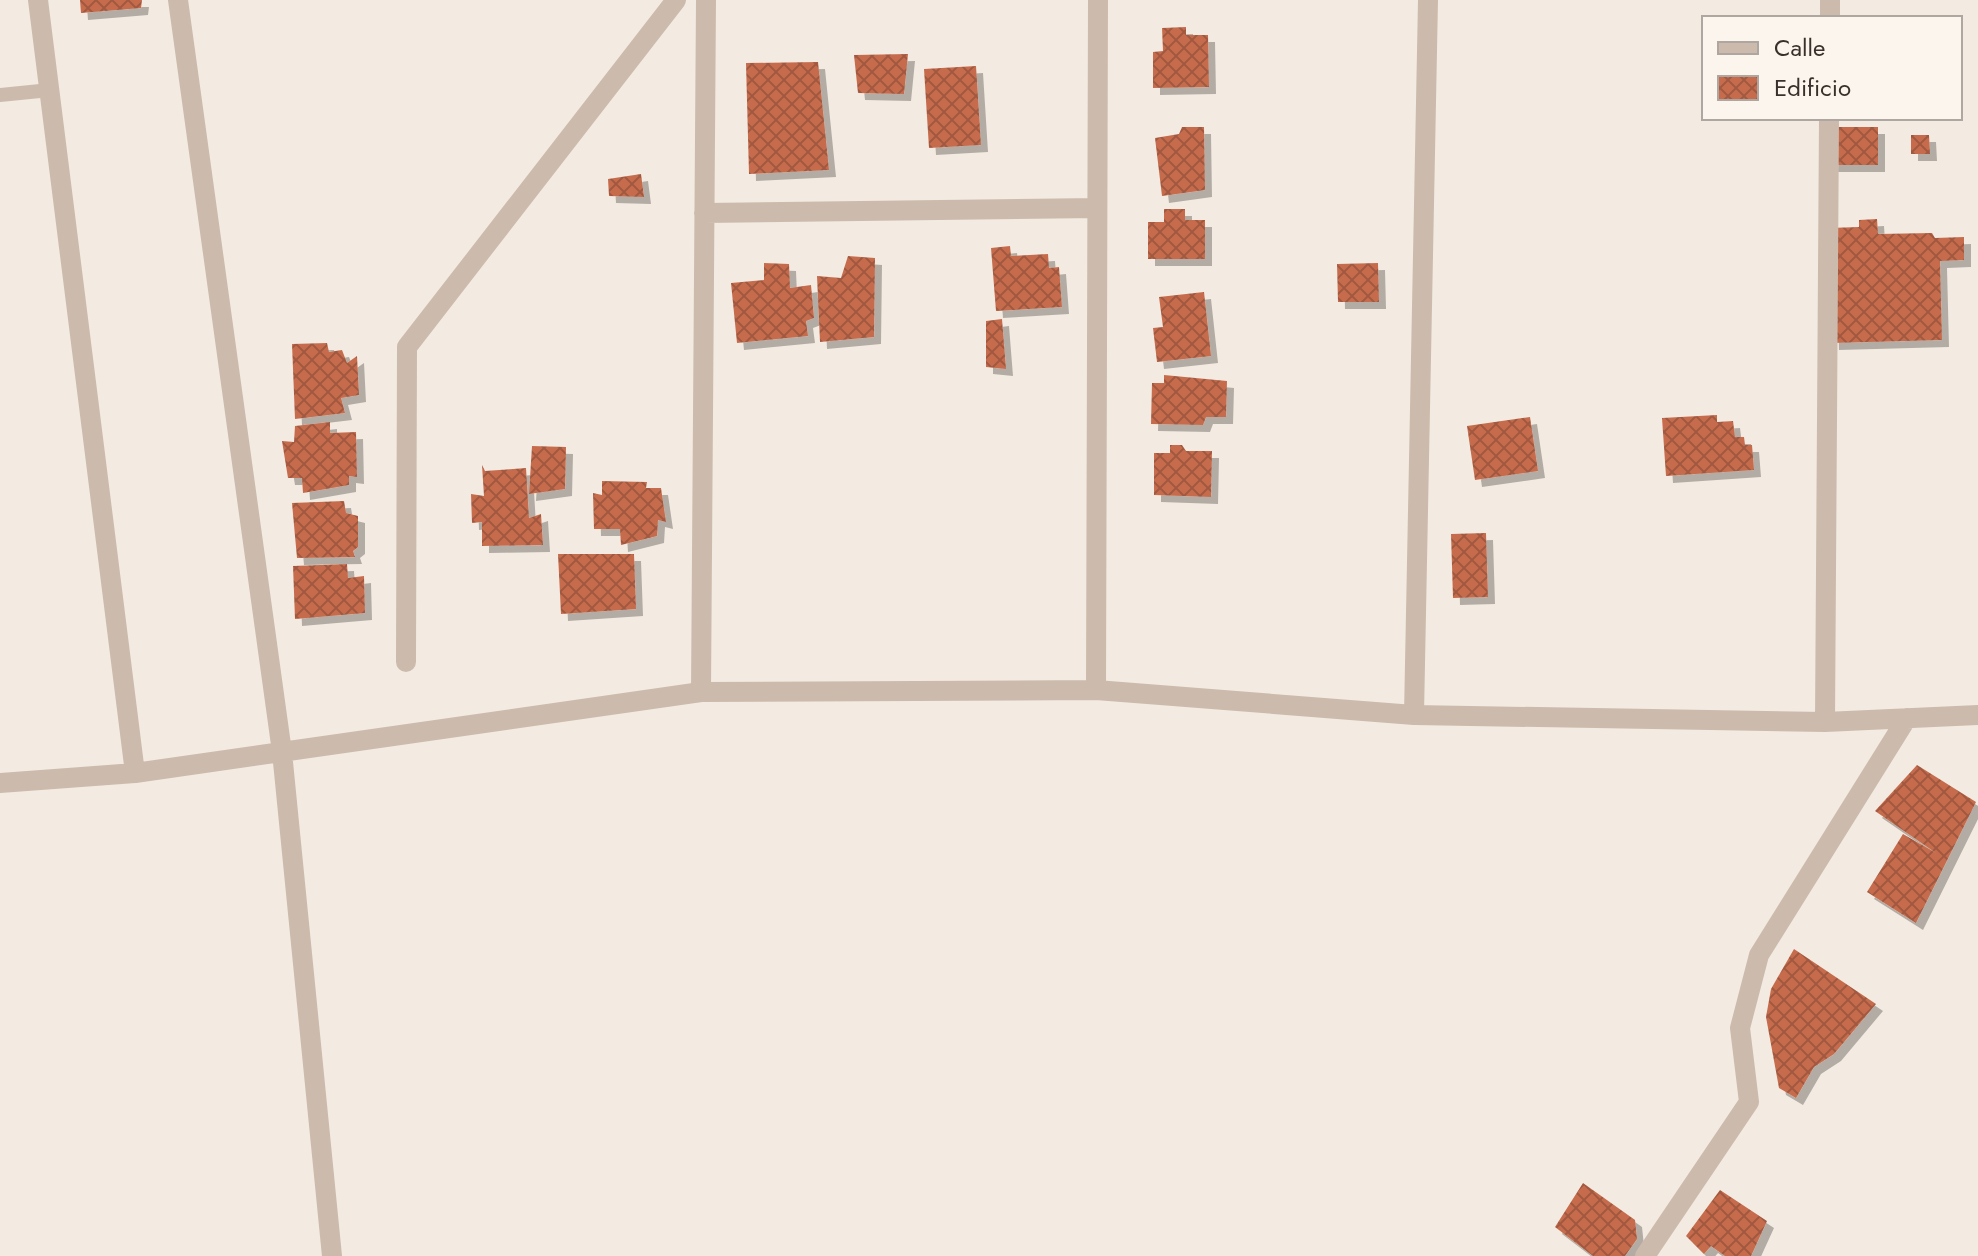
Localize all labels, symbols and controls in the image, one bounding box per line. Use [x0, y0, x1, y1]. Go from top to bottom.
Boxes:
legend [1702, 16, 1962, 120]
text: Calle [1774, 30, 1825, 65]
text: Edificio [1774, 70, 1851, 105]

